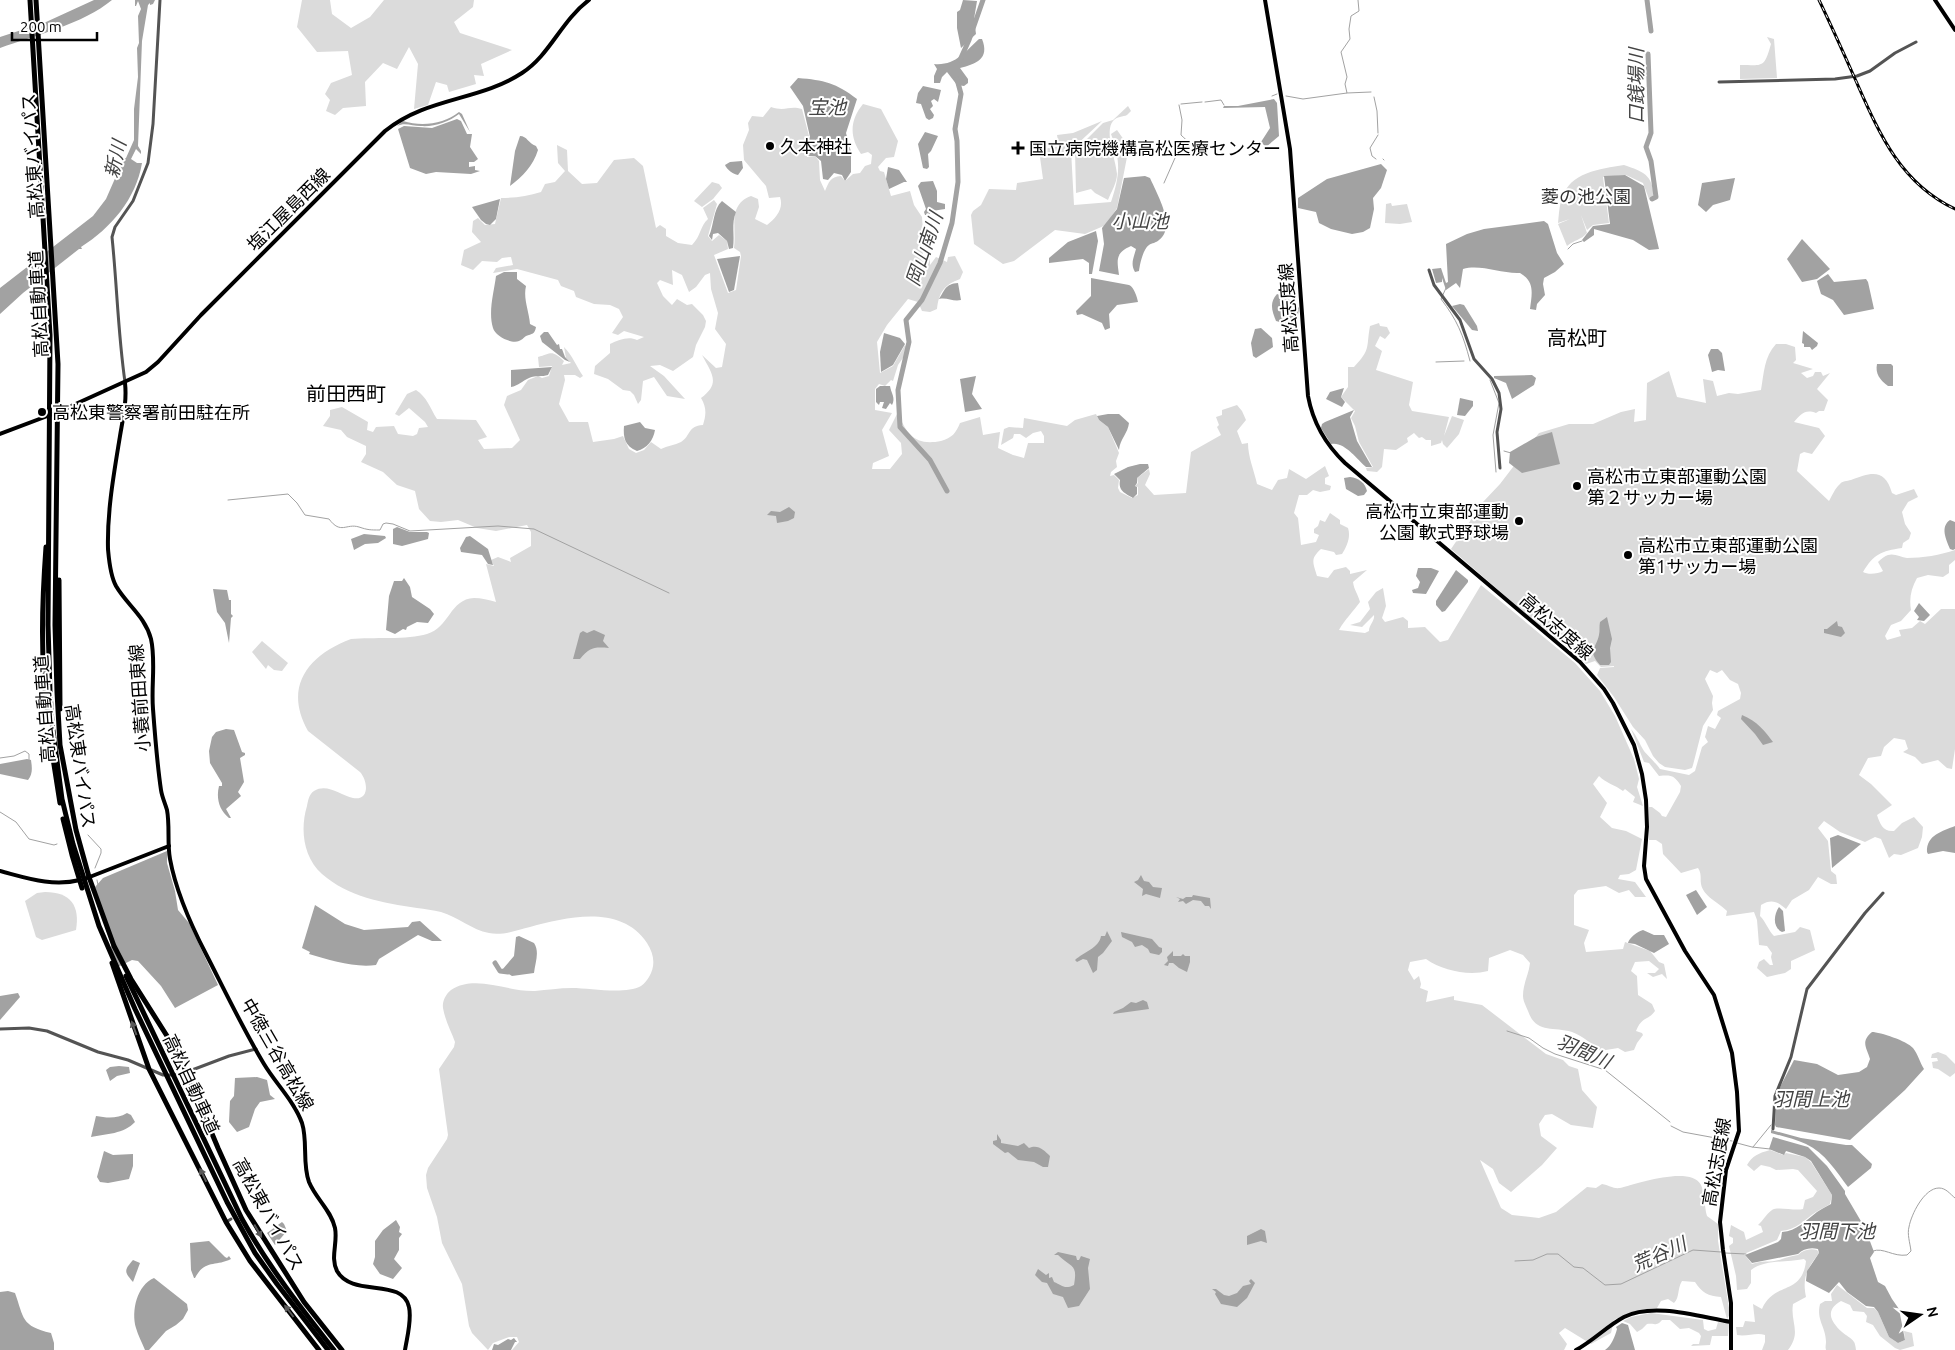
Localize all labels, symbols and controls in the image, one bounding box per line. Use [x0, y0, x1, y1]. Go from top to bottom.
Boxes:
scale bar [12, 10, 98, 42]
text: 200 m [20, 18, 62, 35]
water label: 口銭場川 [1625, 46, 1647, 124]
street label: 高松東バイパス [18, 93, 46, 219]
water label: 宝池 [808, 96, 848, 118]
water label: 新川 [100, 136, 130, 180]
place label: 久本神社 [780, 136, 852, 156]
place label: 国立病院機構高松医療センター [1029, 138, 1281, 158]
marker: 久本神社 [764, 140, 776, 152]
marker: 国立病院機構高松医療センター [1011, 141, 1025, 155]
street label: 塩江屋島西線 [243, 164, 333, 254]
park label: 菱の池公園 [1541, 186, 1631, 206]
water label: 岡山南川 [901, 208, 947, 289]
water label: 小山池 [1111, 210, 1170, 232]
street label: 高松自動車道 [25, 250, 51, 358]
street label: 高松志度線 [1275, 262, 1301, 354]
district label: 高松町 [1547, 326, 1607, 349]
district label: 前田西町 [306, 382, 386, 405]
place label: 高松東警察署前田駐在所 [52, 402, 250, 422]
marker: 高松東警察署前田駐在所 [36, 406, 48, 418]
place label: 高松市立東部運動公園 第２サッカー場 [1587, 466, 1767, 507]
marker: 高松市立東部運動公園 第２サッカー場 [1571, 480, 1583, 492]
place label: 高松市立東部運動 公園 軟式野球場 [1365, 501, 1509, 542]
marker: 高松市立東部運動 公園 軟式野球場 [1513, 515, 1525, 527]
place label: 高松市立東部運動公園 第1サッカー場 [1638, 535, 1818, 576]
marker: 高松市立東部運動公園 第1サッカー場 [1622, 549, 1634, 561]
street label: 高松志度線 [1516, 589, 1598, 663]
street label: 小蓑前田東線 [125, 643, 153, 753]
street label: 高松自動車道 [30, 654, 58, 764]
street label: 高松東バイパス [62, 702, 100, 830]
street label: 中徳三谷高松線 [238, 994, 318, 1114]
one-way arrow [130, 1020, 137, 1035]
water label: 羽間川 [1553, 1030, 1616, 1073]
street label: 高松自動車道 [160, 1031, 224, 1137]
water label: 羽間上池 [1773, 1088, 1851, 1110]
street label: 高松志度線 [1698, 1116, 1734, 1208]
street label: 高松東バイパス [230, 1154, 308, 1274]
one-way arrow [199, 1167, 207, 1182]
water label: 羽間下池 [1799, 1220, 1877, 1242]
one-way arrow [254, 1225, 263, 1238]
water label: 荒谷川 [1628, 1232, 1691, 1276]
north arrow [1895, 1290, 1945, 1340]
one-way arrow [284, 1305, 295, 1318]
text: N [1924, 1305, 1942, 1319]

